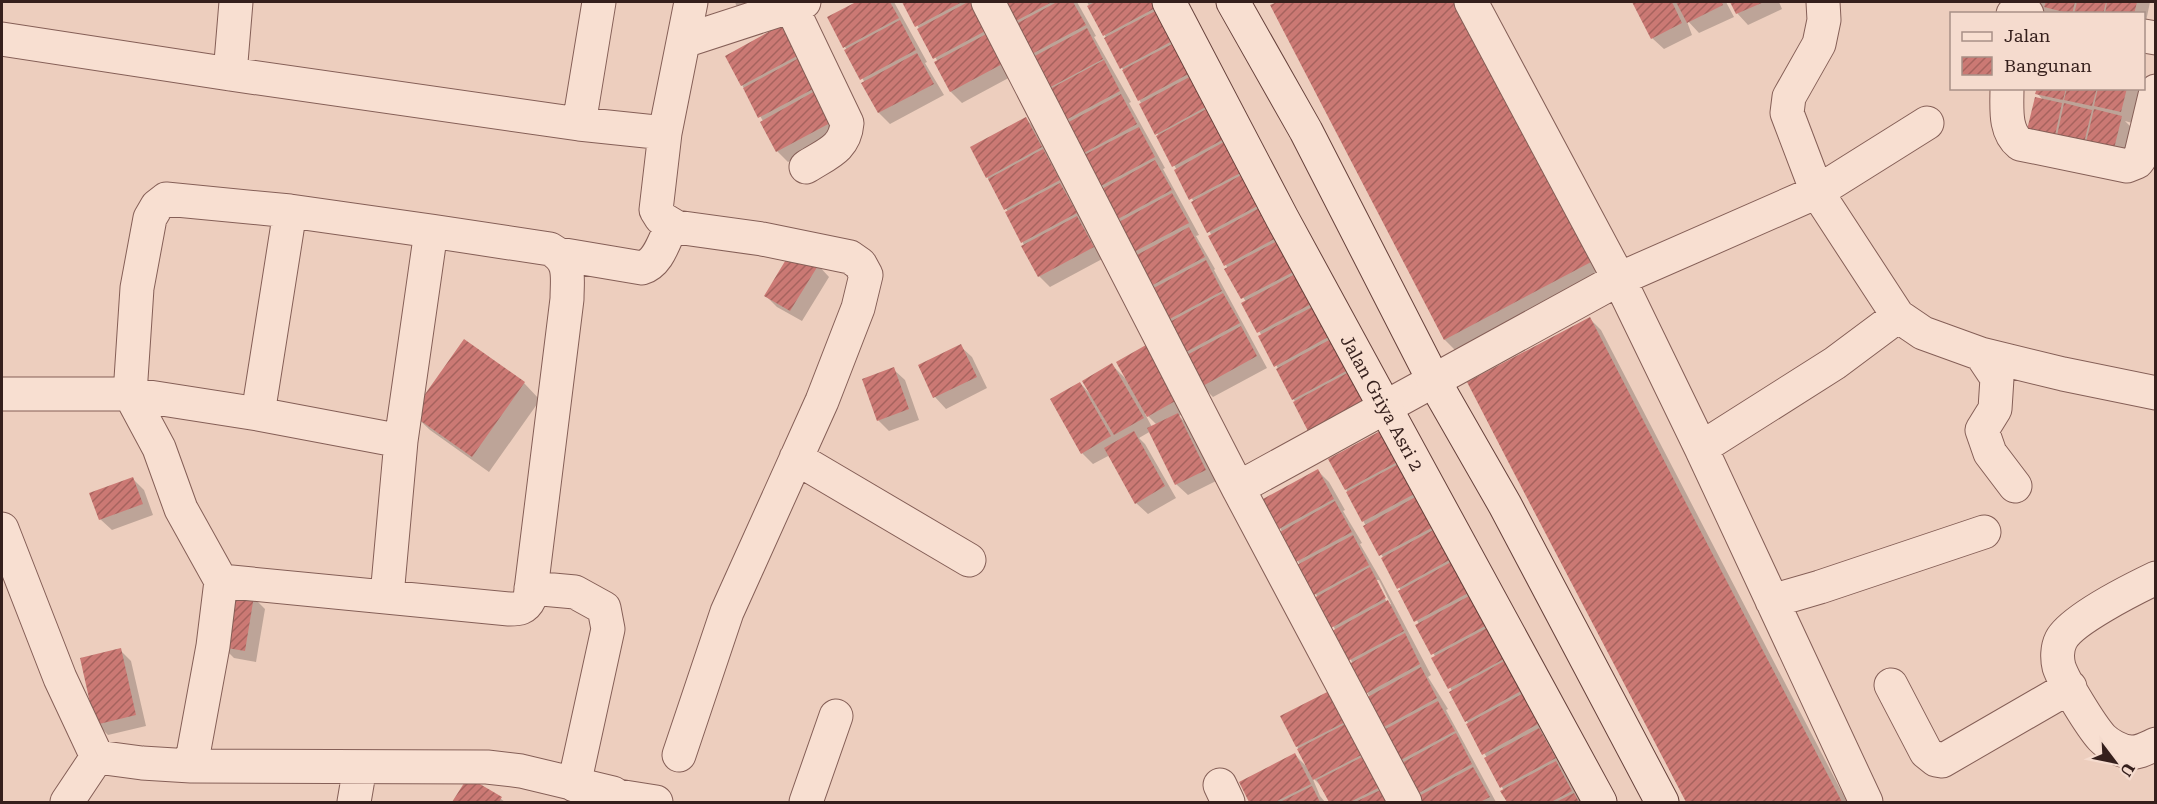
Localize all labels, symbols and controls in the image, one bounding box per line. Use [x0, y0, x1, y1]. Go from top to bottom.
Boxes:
legend [1950, 12, 2145, 90]
text: Jalan [2004, 25, 2051, 46]
text: Bangunan [2004, 55, 2092, 76]
street label: Jalan Griya Asri 2 [1337, 331, 1428, 474]
north arrow [2085, 732, 2145, 792]
text: U [2116, 759, 2139, 780]

